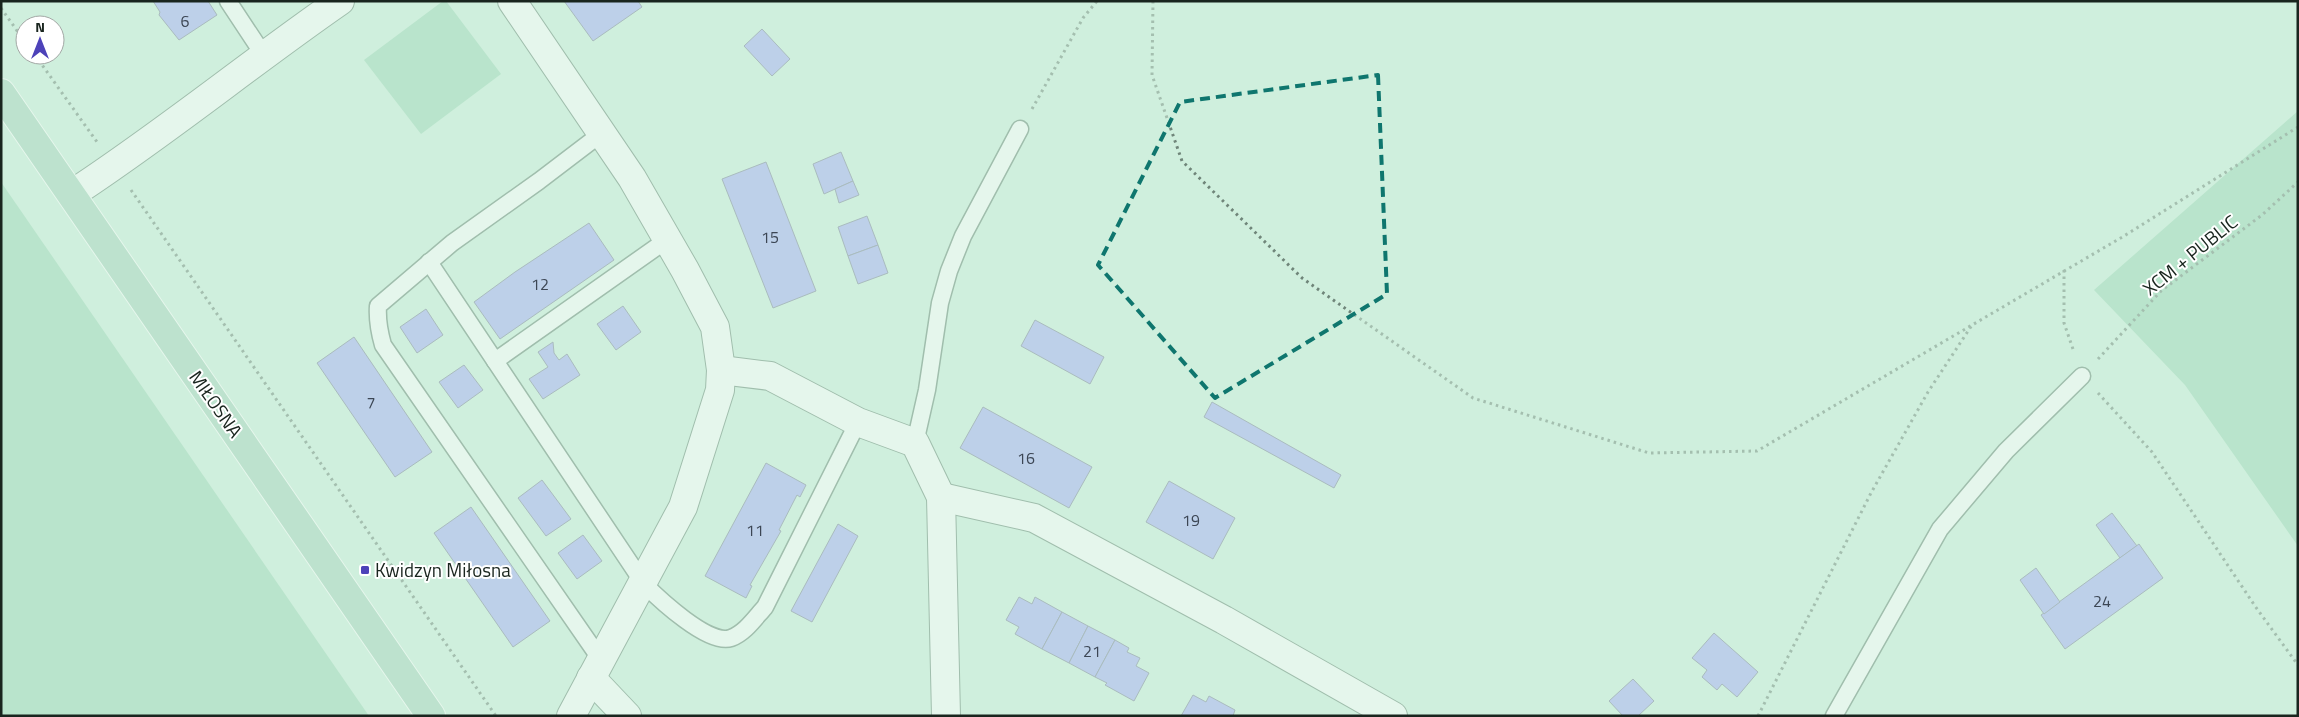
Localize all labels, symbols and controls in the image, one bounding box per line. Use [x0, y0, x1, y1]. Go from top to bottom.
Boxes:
house number: 6 [181, 9, 190, 33]
north arrow [15, 15, 65, 65]
text: N [35, 16, 45, 37]
street label: XCM + PUBLIC [2136, 207, 2243, 302]
house number: 15 [761, 225, 779, 249]
house number: 12 [531, 272, 549, 296]
street label: MIŁOSNA [183, 364, 250, 443]
house number: 7 [367, 390, 375, 414]
house number: 16 [1017, 446, 1035, 470]
house number: 19 [1182, 508, 1200, 532]
house number: 11 [746, 518, 764, 542]
place label: Kwidzyn Miłosna [375, 555, 511, 584]
marker: Kwidzyn Miłosna [359, 564, 371, 576]
house number: 24 [2093, 589, 2111, 613]
house number: 21 [1083, 639, 1101, 663]

